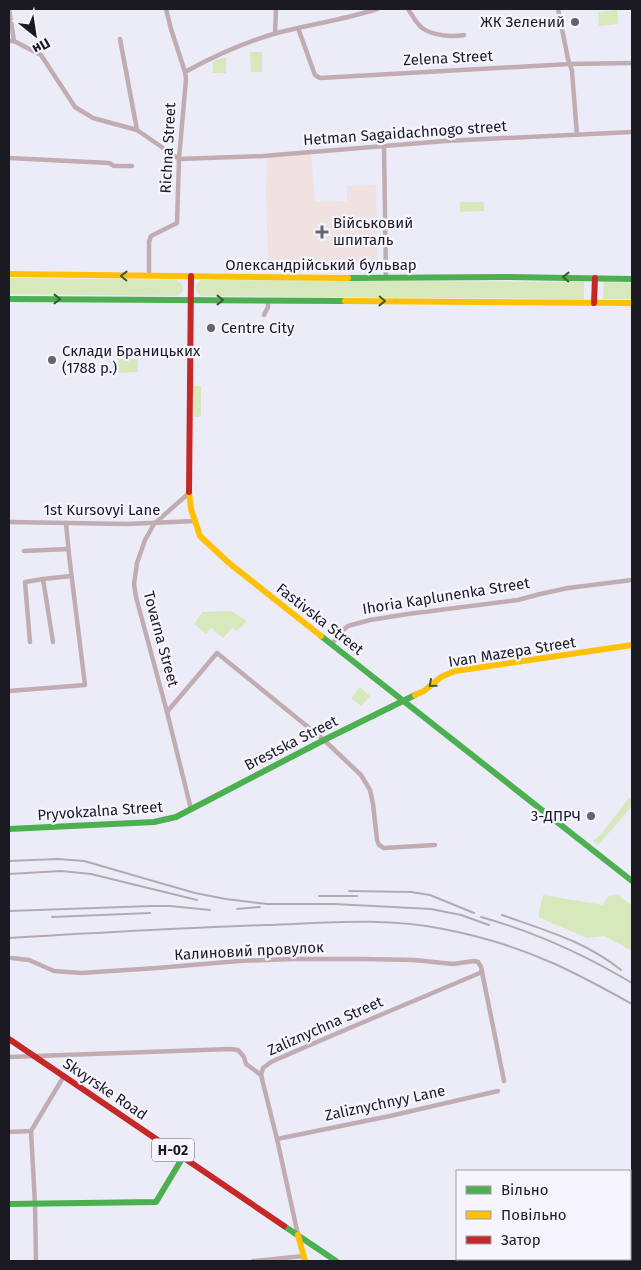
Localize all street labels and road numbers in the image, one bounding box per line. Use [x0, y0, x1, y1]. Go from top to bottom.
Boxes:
street label: Zelena Street [403, 47, 494, 69]
street label: Richna Street [157, 102, 179, 194]
street label: Hetman Sagaidachnogo street [303, 117, 508, 149]
street label: Олександрійський бульвар [225, 256, 417, 274]
street label: 1st Kursovyi Lane [43, 501, 161, 519]
street label: Ihoria Kaplunenka Street [361, 574, 531, 618]
street label: Fastivska Street [273, 579, 368, 659]
street label: Tovarna Street [140, 589, 183, 689]
street label: Ivan Mazepa Street [447, 633, 577, 671]
street label: Brestska Street [241, 711, 341, 774]
street label: Pryvokzalna Street [37, 798, 164, 824]
street label: Калиновий провулок [174, 938, 324, 964]
street label: Zaliznychna Street [265, 992, 386, 1060]
street label: Skvyrske Road [60, 1054, 150, 1124]
street label: Zaliznychnyy Lane [323, 1081, 447, 1125]
road number: Н-02 [152, 1138, 194, 1162]

